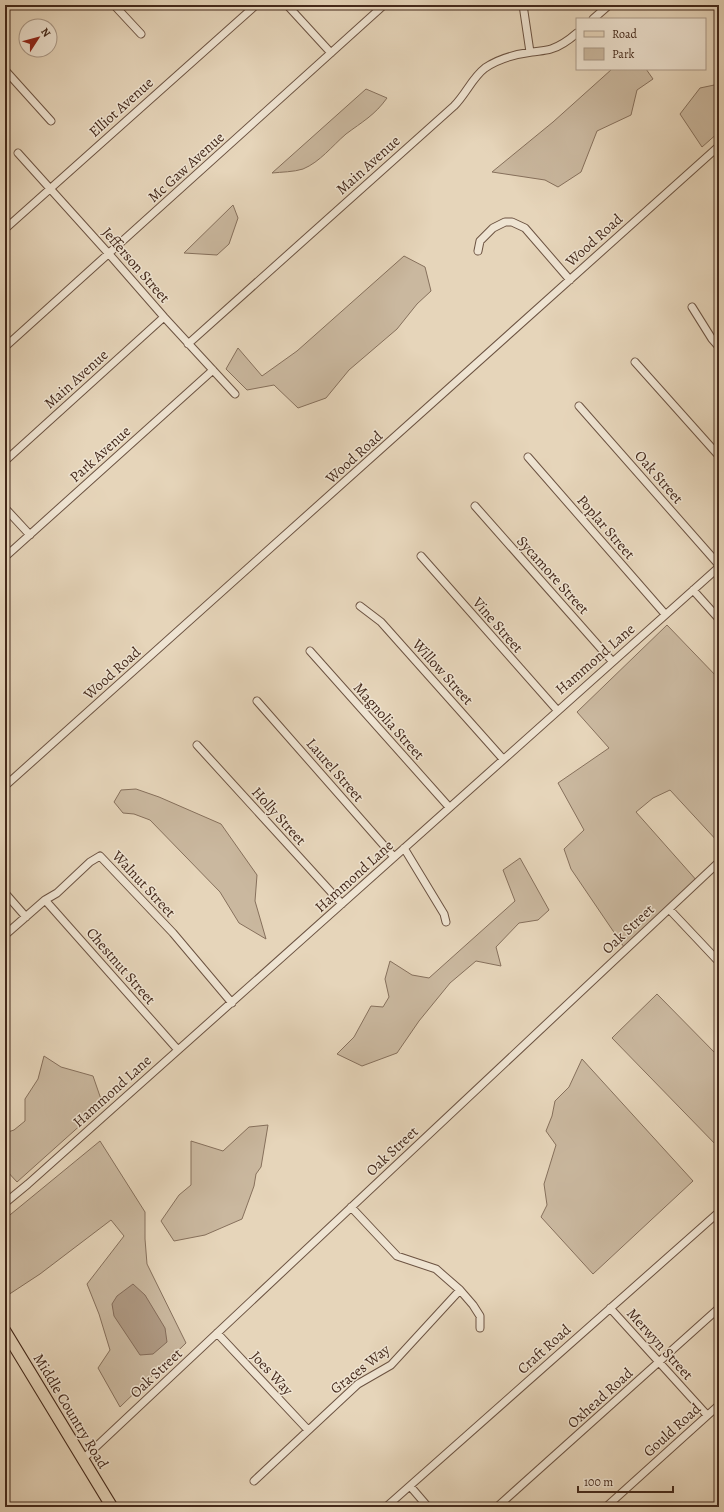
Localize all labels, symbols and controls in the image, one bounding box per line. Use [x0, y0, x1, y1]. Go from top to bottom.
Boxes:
north arrow [18, 18, 58, 58]
legend [576, 18, 706, 70]
text: N [37, 25, 54, 40]
text: Road [612, 26, 638, 42]
text: Park [612, 46, 635, 62]
street label: Elliot Avenue [84, 72, 158, 141]
street label: Mc Gaw Avenue [143, 127, 229, 207]
street label: Main Avenue [332, 131, 404, 199]
street label: Wood Road [561, 209, 627, 272]
street label: Jefferson Street [98, 223, 174, 307]
street label: Main Avenue [40, 345, 112, 413]
street label: Park Avenue [65, 421, 135, 487]
street label: Wood Road [321, 426, 387, 489]
street label: Oak Street [630, 446, 688, 508]
street label: Poplar Street [572, 491, 640, 563]
street label: Sycamore Street [512, 531, 594, 619]
street label: Vine Street [468, 592, 528, 657]
street label: Hammond Lane [551, 619, 639, 699]
street label: Willow Street [407, 634, 478, 709]
street label: Wood Road [79, 642, 145, 705]
street label: Magnolia Street [349, 678, 429, 764]
street label: Laurel Street [302, 734, 368, 806]
street label: Holly Street [247, 782, 311, 850]
street label: Hammond Lane [310, 835, 398, 917]
street label: Walnut Street [107, 846, 180, 922]
street label: Oak Street [598, 900, 659, 958]
street label: Chestnut Street [82, 923, 160, 1009]
street label: Hammond Lane [68, 1050, 156, 1132]
street label: Oak Street [362, 1122, 423, 1180]
street label: Merwyn Street [622, 1304, 698, 1384]
street label: Craft Road [513, 1319, 576, 1378]
street label: Graces Way [326, 1339, 394, 1399]
street label: Oak Street [126, 1344, 187, 1402]
street label: Joes Way [246, 1347, 298, 1400]
street label: Middle Country Road [29, 1350, 114, 1473]
street label: Oxhead Road [563, 1363, 638, 1433]
street label: Gould Road [639, 1398, 706, 1461]
scale bar [578, 1468, 673, 1494]
text: 100 m [584, 1474, 613, 1490]

